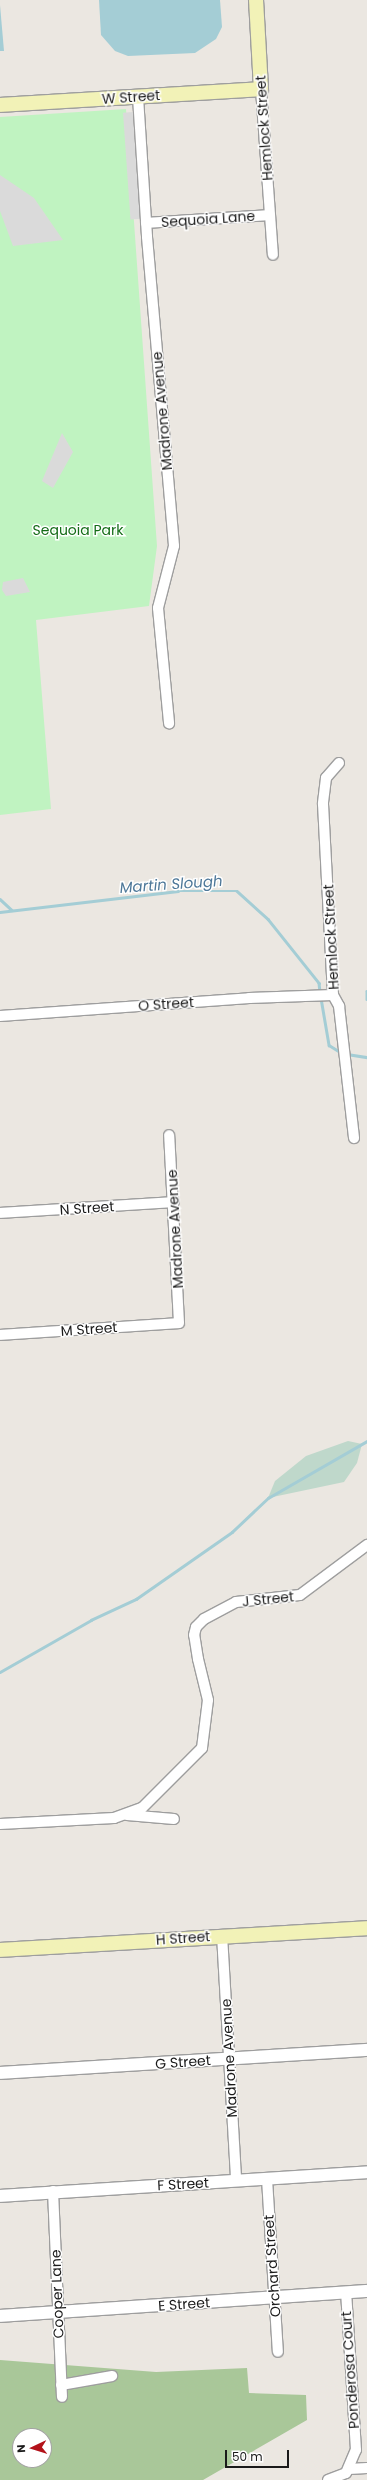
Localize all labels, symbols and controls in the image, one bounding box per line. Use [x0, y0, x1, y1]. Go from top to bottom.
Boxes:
street label: Hemlock Street [252, 75, 276, 181]
street label: W Street [101, 87, 161, 107]
street label: Sequoia Lane [160, 207, 256, 231]
street label: Madrone Avenue [148, 351, 176, 471]
park label: Sequoia Park [33, 522, 123, 538]
water label: Martin Slough [119, 871, 223, 897]
street label: Hemlock Street [320, 884, 342, 990]
street label: O Street [138, 994, 194, 1014]
street label: Madrone Avenue [163, 1169, 187, 1289]
street label: N Street [59, 1198, 115, 1218]
street label: M Street [60, 1319, 118, 1339]
street label: J Street [241, 1588, 295, 1610]
street label: H Street [155, 1928, 211, 1948]
street label: Madrone Avenue [217, 1998, 241, 2118]
street label: G Street [155, 2052, 211, 2072]
street label: F Street [157, 2174, 209, 2194]
street label: Orchard Street [260, 2214, 284, 2318]
street label: Cooper Lane [47, 2249, 67, 2339]
street label: E Street [158, 2294, 210, 2314]
street label: Ponderosa Court [338, 2311, 362, 2429]
north arrow [12, 2428, 52, 2468]
scale bar [227, 2442, 291, 2468]
text: N [13, 2444, 29, 2453]
text: 50 m [232, 2448, 263, 2465]

